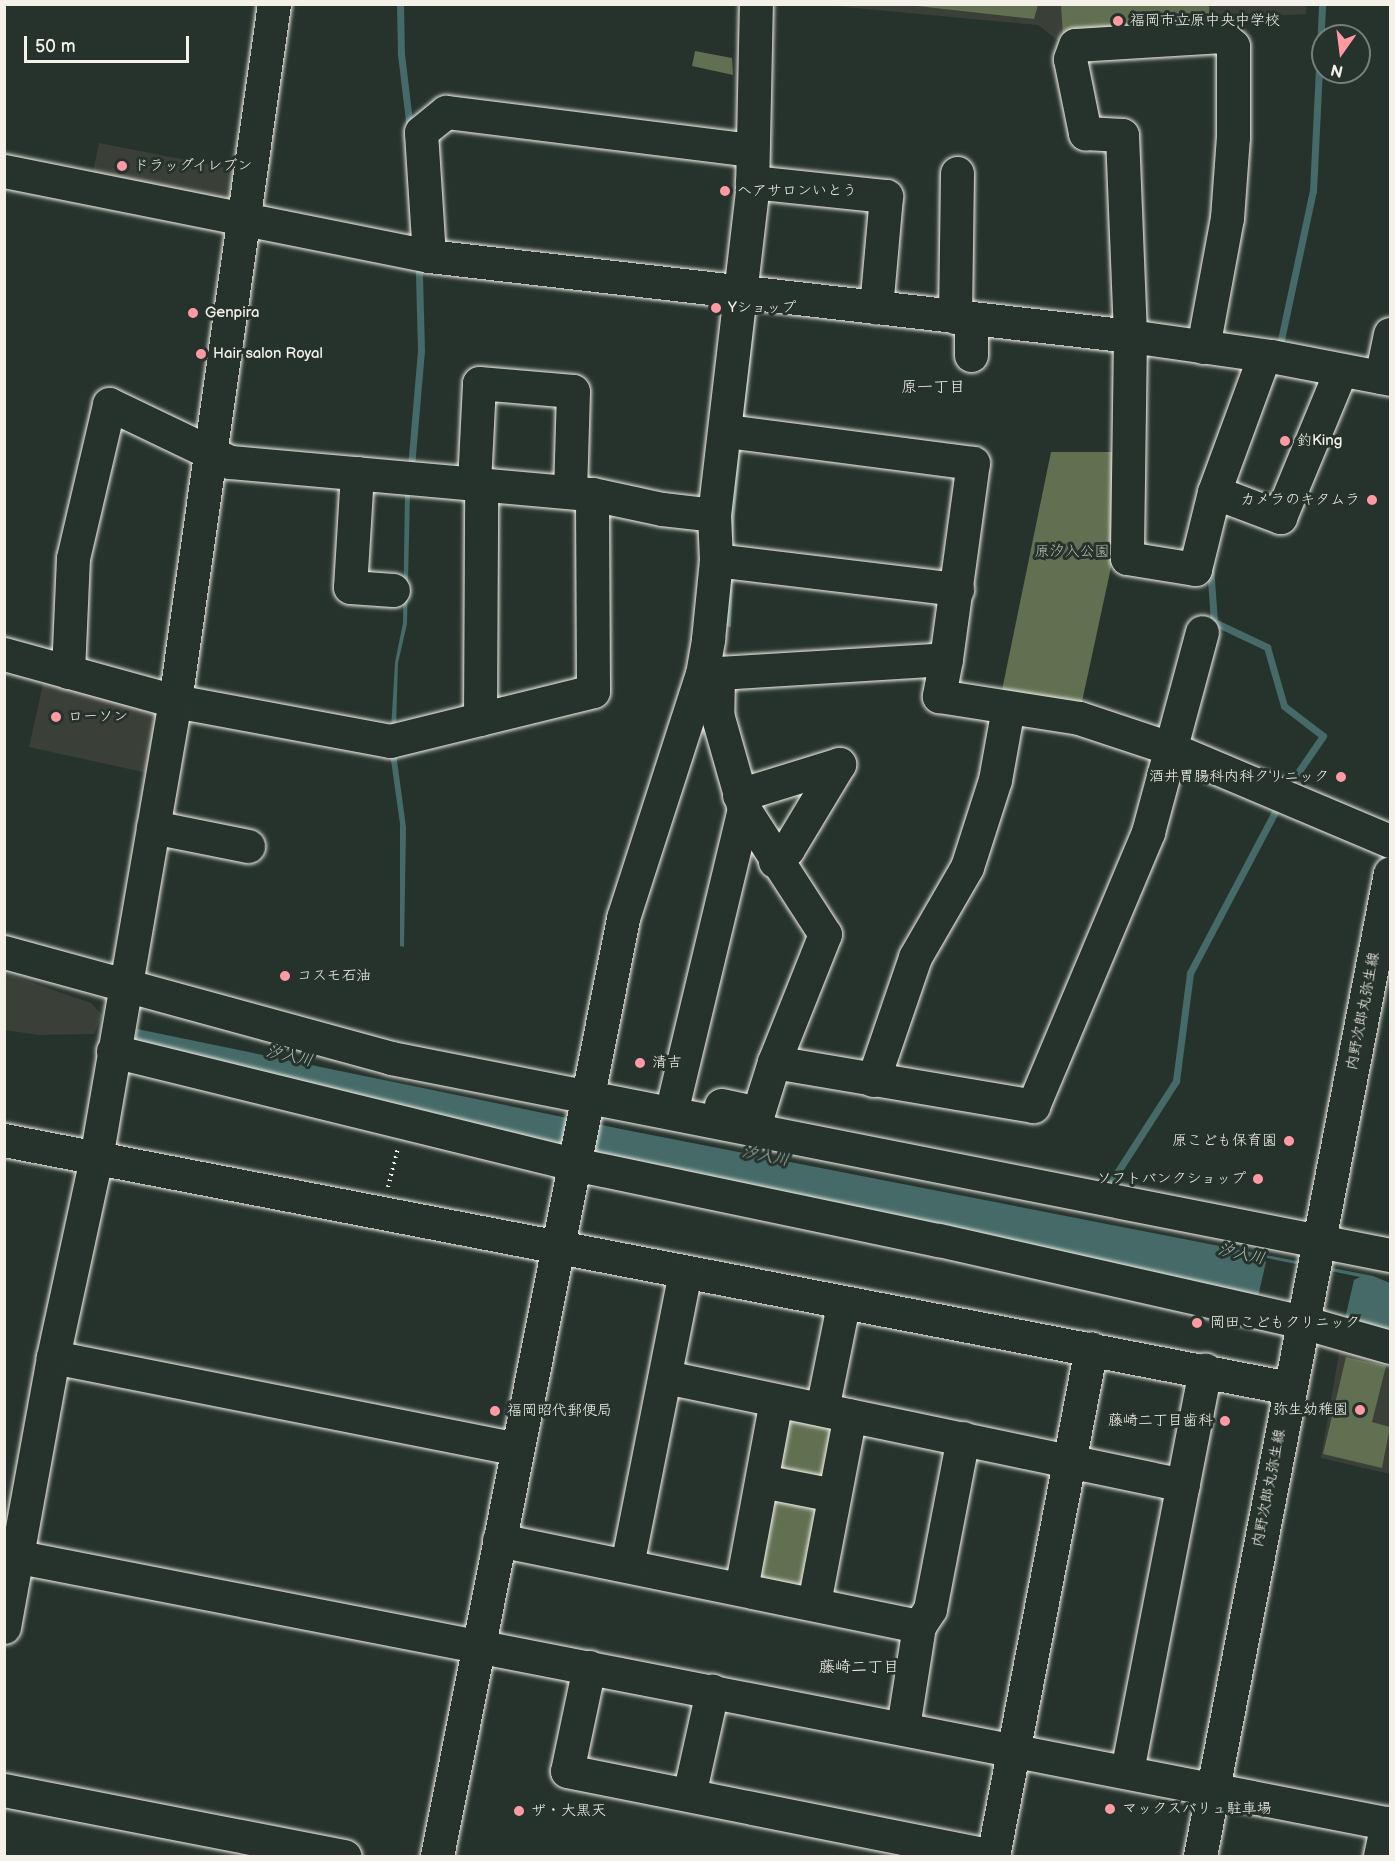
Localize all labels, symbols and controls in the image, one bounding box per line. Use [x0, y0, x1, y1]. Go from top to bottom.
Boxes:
place label: 福岡市立原中央中学校 [1130, 12, 1280, 30]
marker: 福岡市立原中央中学校 [1111, 14, 1125, 28]
scale bar [27, 24, 192, 62]
north arrow [1311, 24, 1371, 84]
text: 50 m [35, 36, 76, 57]
text: N [1329, 59, 1345, 81]
place label: ドラッグイレブン [134, 157, 254, 175]
marker: ドラッグイレブン [115, 159, 129, 173]
place label: ヘアサロンいとう [737, 182, 857, 200]
marker: ヘアサロンいとう [718, 184, 732, 198]
place label: Yショップ [728, 299, 797, 317]
marker: Yショップ [709, 301, 723, 315]
place label: Genpira [205, 304, 259, 322]
marker: Genpira [186, 306, 200, 320]
place label: Hair salon Royal [213, 345, 323, 363]
marker: Hair salon Royal [194, 347, 208, 361]
district label: 原一丁目 [901, 378, 965, 398]
place label: 釣King [1297, 432, 1342, 450]
marker: 釣King [1278, 434, 1292, 448]
place label: カメラのキタムラ [1240, 491, 1360, 509]
marker: カメラのキタムラ [1365, 493, 1379, 507]
park label: 原汐入公園 [1035, 543, 1109, 561]
place label: ローソン [68, 708, 128, 726]
marker: ローソン [49, 710, 63, 724]
place label: 酒井胃腸科内科クリニック [1149, 768, 1329, 786]
marker: 酒井胃腸科内科クリニック [1334, 770, 1348, 784]
street label: 内野次郎丸弥生線 [1343, 950, 1383, 1072]
place label: コスモ石油 [297, 967, 372, 985]
marker: コスモ石油 [278, 969, 292, 983]
water label: 汐入川 [264, 1043, 314, 1071]
place label: 清吉 [652, 1054, 682, 1072]
marker: 清吉 [633, 1056, 647, 1070]
place label: 原こども保育園 [1172, 1132, 1277, 1150]
marker: 原こども保育園 [1282, 1134, 1296, 1148]
water label: 汐入川 [740, 1143, 790, 1171]
place label: ソフトバンクショップ [1096, 1170, 1246, 1188]
marker: ソフトバンクショップ [1251, 1172, 1265, 1186]
water label: 汐入川 [1216, 1241, 1266, 1269]
marker: 岡田こどもクリニック [1188, 1314, 1206, 1332]
place label: 岡田こどもクリニック [1210, 1314, 1360, 1332]
place label: 弥生幼稚園 [1273, 1401, 1348, 1419]
place label: 福岡昭代郵便局 [507, 1402, 612, 1420]
marker: 弥生幼稚園 [1353, 1403, 1367, 1417]
marker: 福岡昭代郵便局 [488, 1404, 502, 1418]
place label: 藤崎二丁目歯科 [1108, 1412, 1213, 1430]
marker: 藤崎二丁目歯科 [1218, 1414, 1232, 1428]
street label: 内野次郎丸弥生線 [1249, 1427, 1289, 1549]
district label: 藤崎二丁目 [819, 1658, 899, 1678]
place label: マックスバリュ駐車場 [1122, 1800, 1272, 1818]
place label: ザ・大黒天 [531, 1802, 606, 1820]
marker: マックスバリュ駐車場 [1103, 1802, 1117, 1816]
marker: ザ・大黒天 [512, 1804, 526, 1818]

